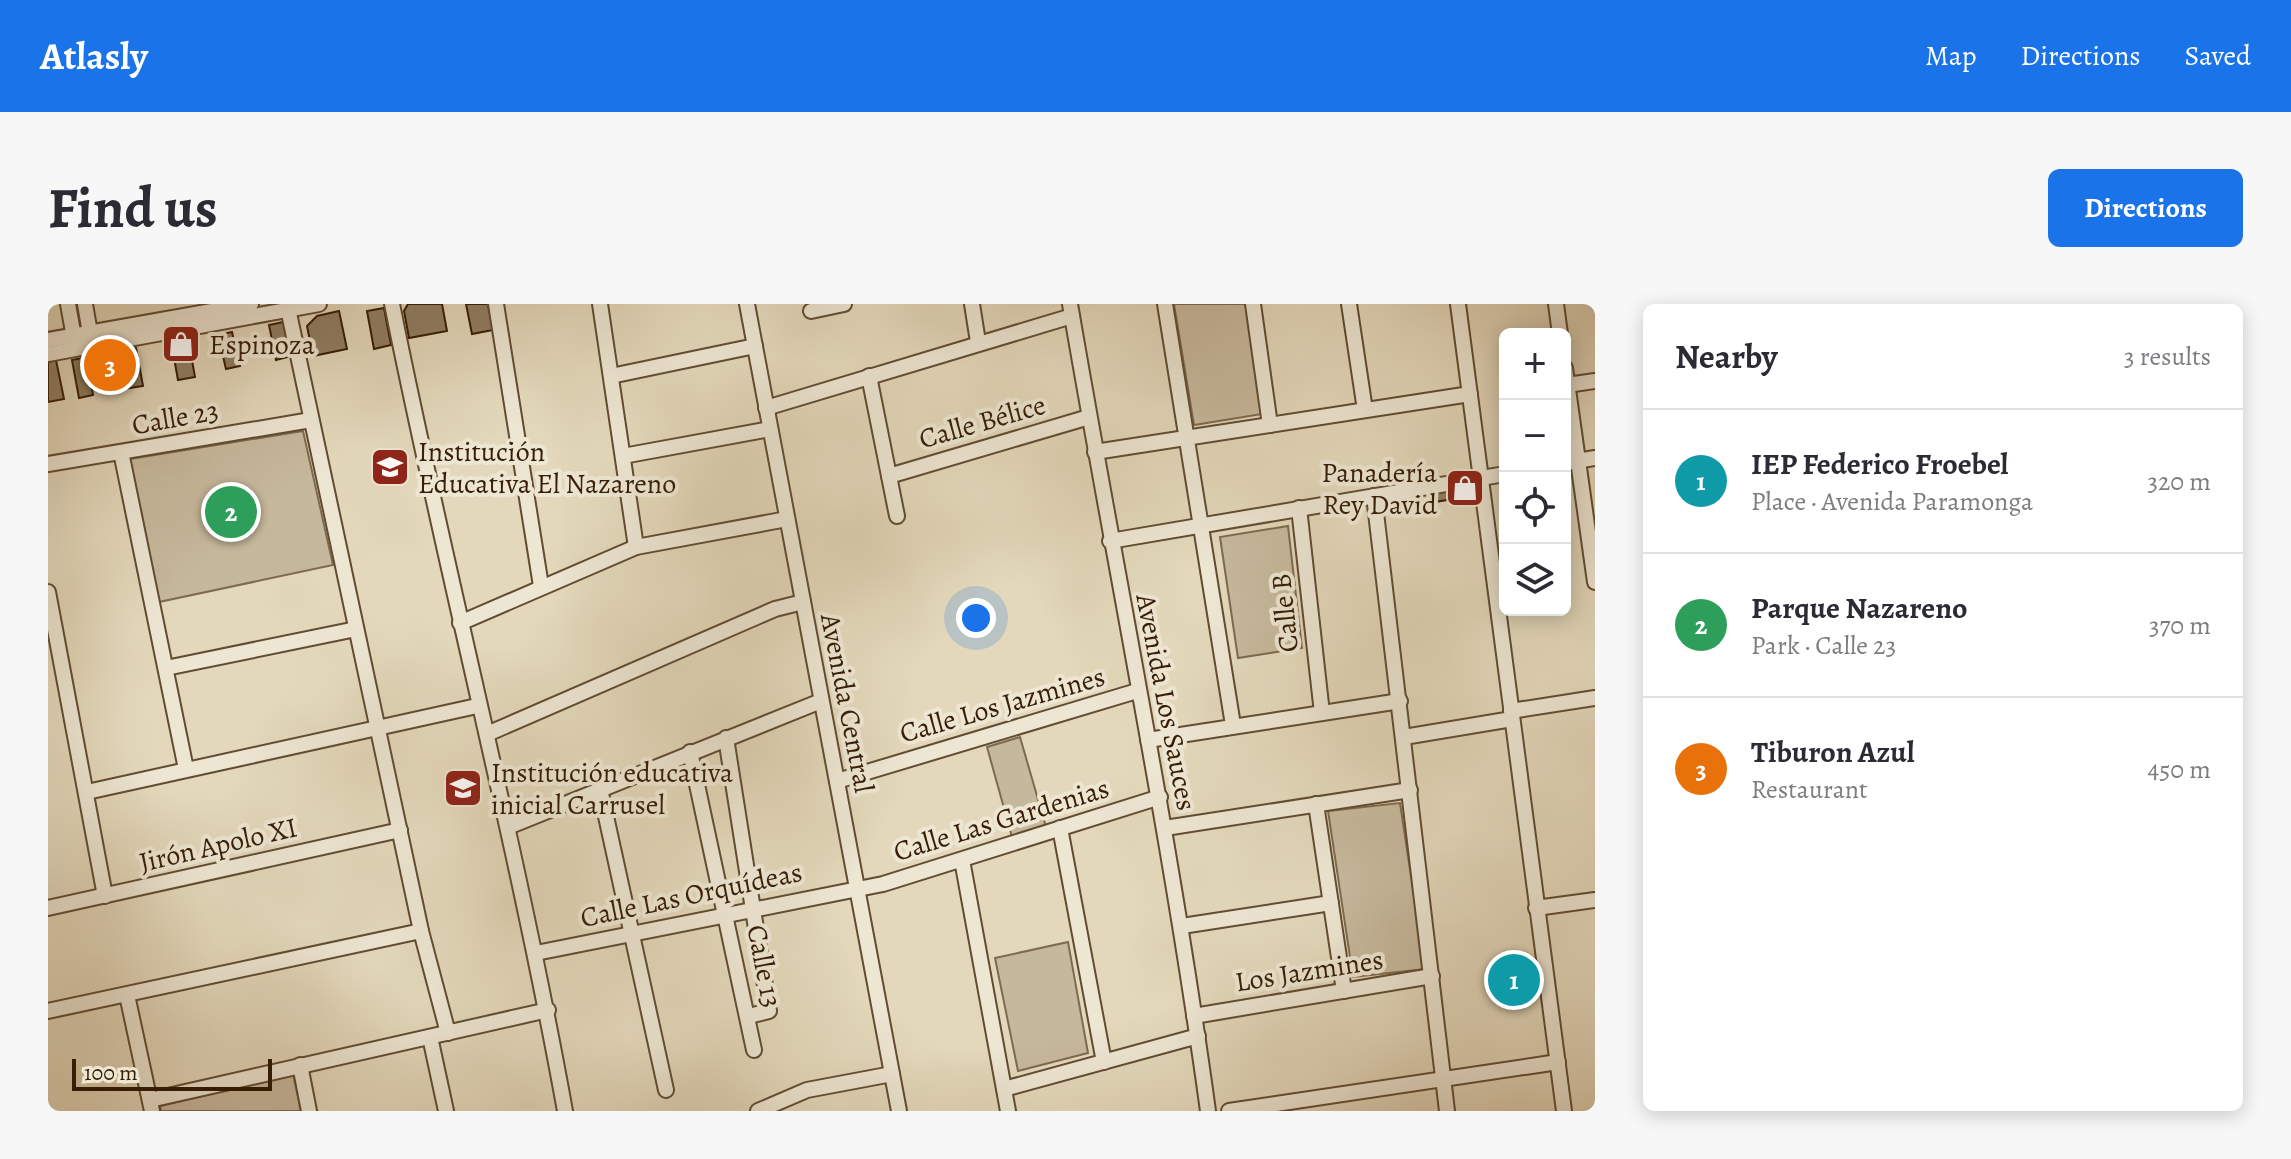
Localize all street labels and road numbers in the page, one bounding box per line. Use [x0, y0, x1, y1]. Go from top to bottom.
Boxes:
street label: Calle Bélice [915, 386, 1050, 458]
street label: Calle 23 [129, 392, 221, 444]
street label: Calle B [1262, 572, 1308, 654]
street label: Avenida Los Sauces [1126, 590, 1206, 814]
street label: Avenida Central [811, 609, 883, 796]
street label: Calle Los Jazmines [895, 657, 1109, 752]
street label: Calle Las Gardenias [889, 769, 1114, 871]
street label: Jirón Apolo XI [135, 808, 301, 882]
street label: Calle Las Orquídeas [577, 853, 805, 937]
street label: Calle 13 [737, 922, 791, 1011]
street label: Los Jazmines [1232, 941, 1386, 1001]

